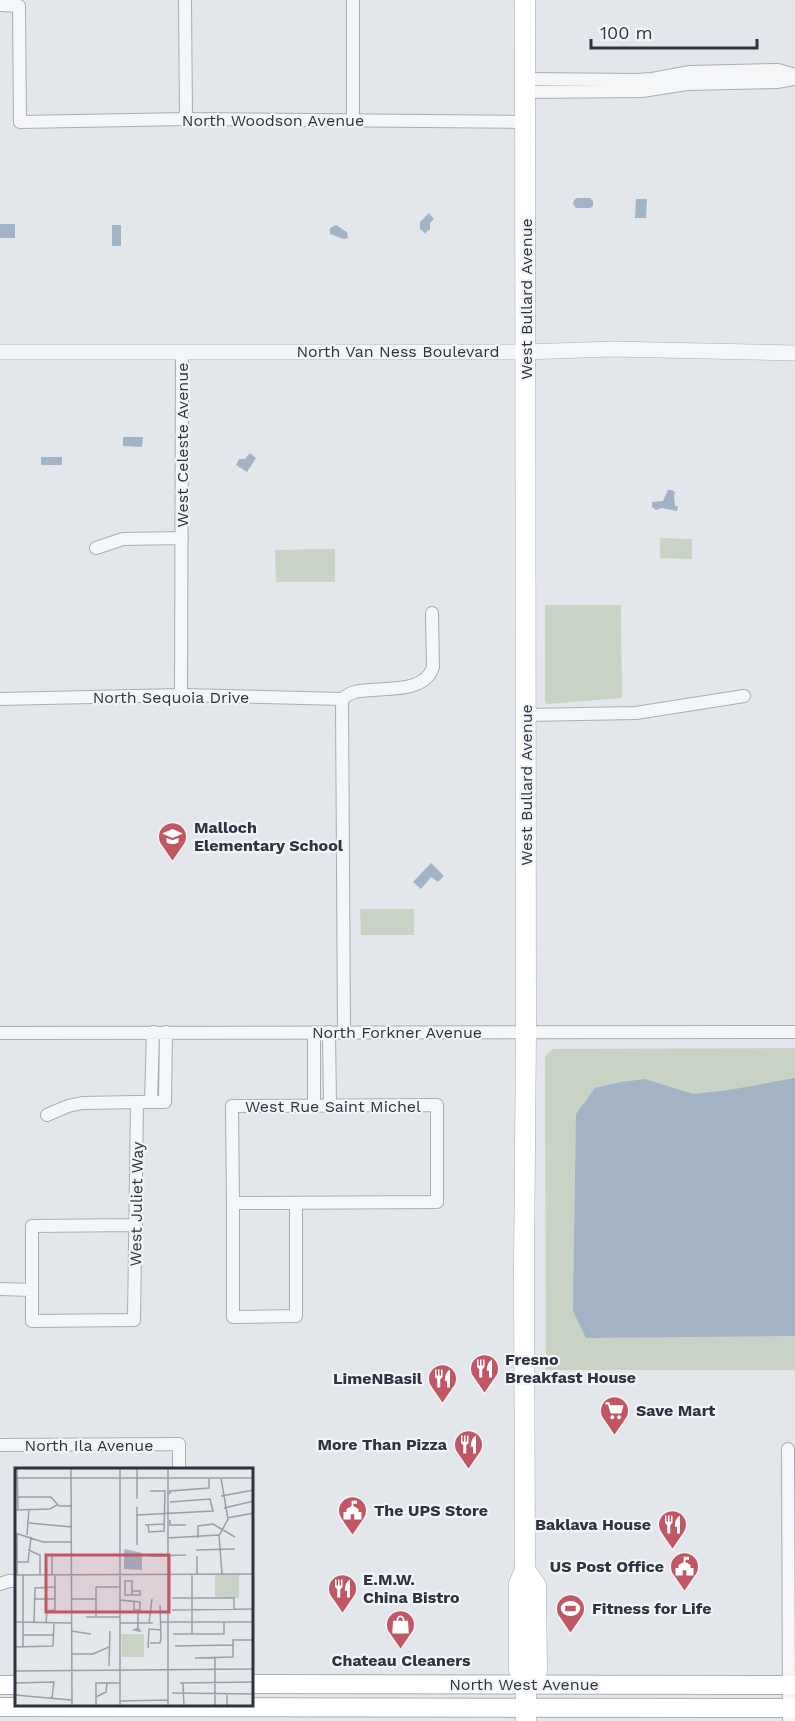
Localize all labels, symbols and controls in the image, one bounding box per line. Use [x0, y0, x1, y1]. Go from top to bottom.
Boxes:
scale bar [591, 12, 758, 50]
text: 100 m [600, 22, 653, 43]
street label: North Woodson Avenue [182, 111, 364, 130]
street label: West Bullard Avenue [517, 218, 536, 380]
street label: North Van Ness Boulevard [296, 342, 500, 361]
street label: West Celeste Avenue [173, 363, 192, 527]
street label: North Sequoia Drive [93, 688, 249, 707]
street label: West Bullard Avenue [517, 704, 536, 866]
place label: Malloch Elementary School [194, 818, 344, 855]
school or university icon: Malloch Elementary School [157, 820, 189, 862]
street label: North Forkner Avenue [312, 1023, 482, 1042]
street label: West Rue Saint Michel [245, 1097, 421, 1116]
street label: West Juliet Way [126, 1141, 147, 1266]
place label: Fresno Breakfast House [505, 1350, 636, 1387]
restaurant icon: Fresno Breakfast House [468, 1352, 500, 1394]
restaurant icon: LimeNBasil [427, 1362, 459, 1404]
place label: LimeNBasil [333, 1369, 423, 1388]
supermarket icon: Save Mart [599, 1394, 631, 1436]
place label: Save Mart [636, 1401, 715, 1420]
restaurant icon: More Than Pizza [452, 1428, 484, 1470]
place label: More Than Pizza [317, 1435, 448, 1454]
street label: North Ila Avenue [25, 1436, 153, 1455]
inset map [15, 1468, 254, 1706]
public building icon: The UPS Store [337, 1494, 369, 1536]
place label: The UPS Store [374, 1501, 488, 1520]
restaurant icon: Baklava House [656, 1508, 688, 1550]
place label: Baklava House [535, 1515, 651, 1534]
public building icon: US Post Office [669, 1550, 701, 1592]
place label: US Post Office [550, 1557, 664, 1576]
place label: E.M.W. China Bistro [363, 1570, 460, 1607]
restaurant icon: E.M.W. China Bistro [326, 1572, 358, 1614]
sports icon: Fitness for Life [555, 1592, 587, 1634]
place label: Fitness for Life [592, 1599, 712, 1618]
shop icon: Chateau Cleaners [385, 1608, 417, 1650]
place label: Chateau Cleaners [332, 1651, 471, 1670]
street label: North West Avenue [449, 1675, 599, 1694]

